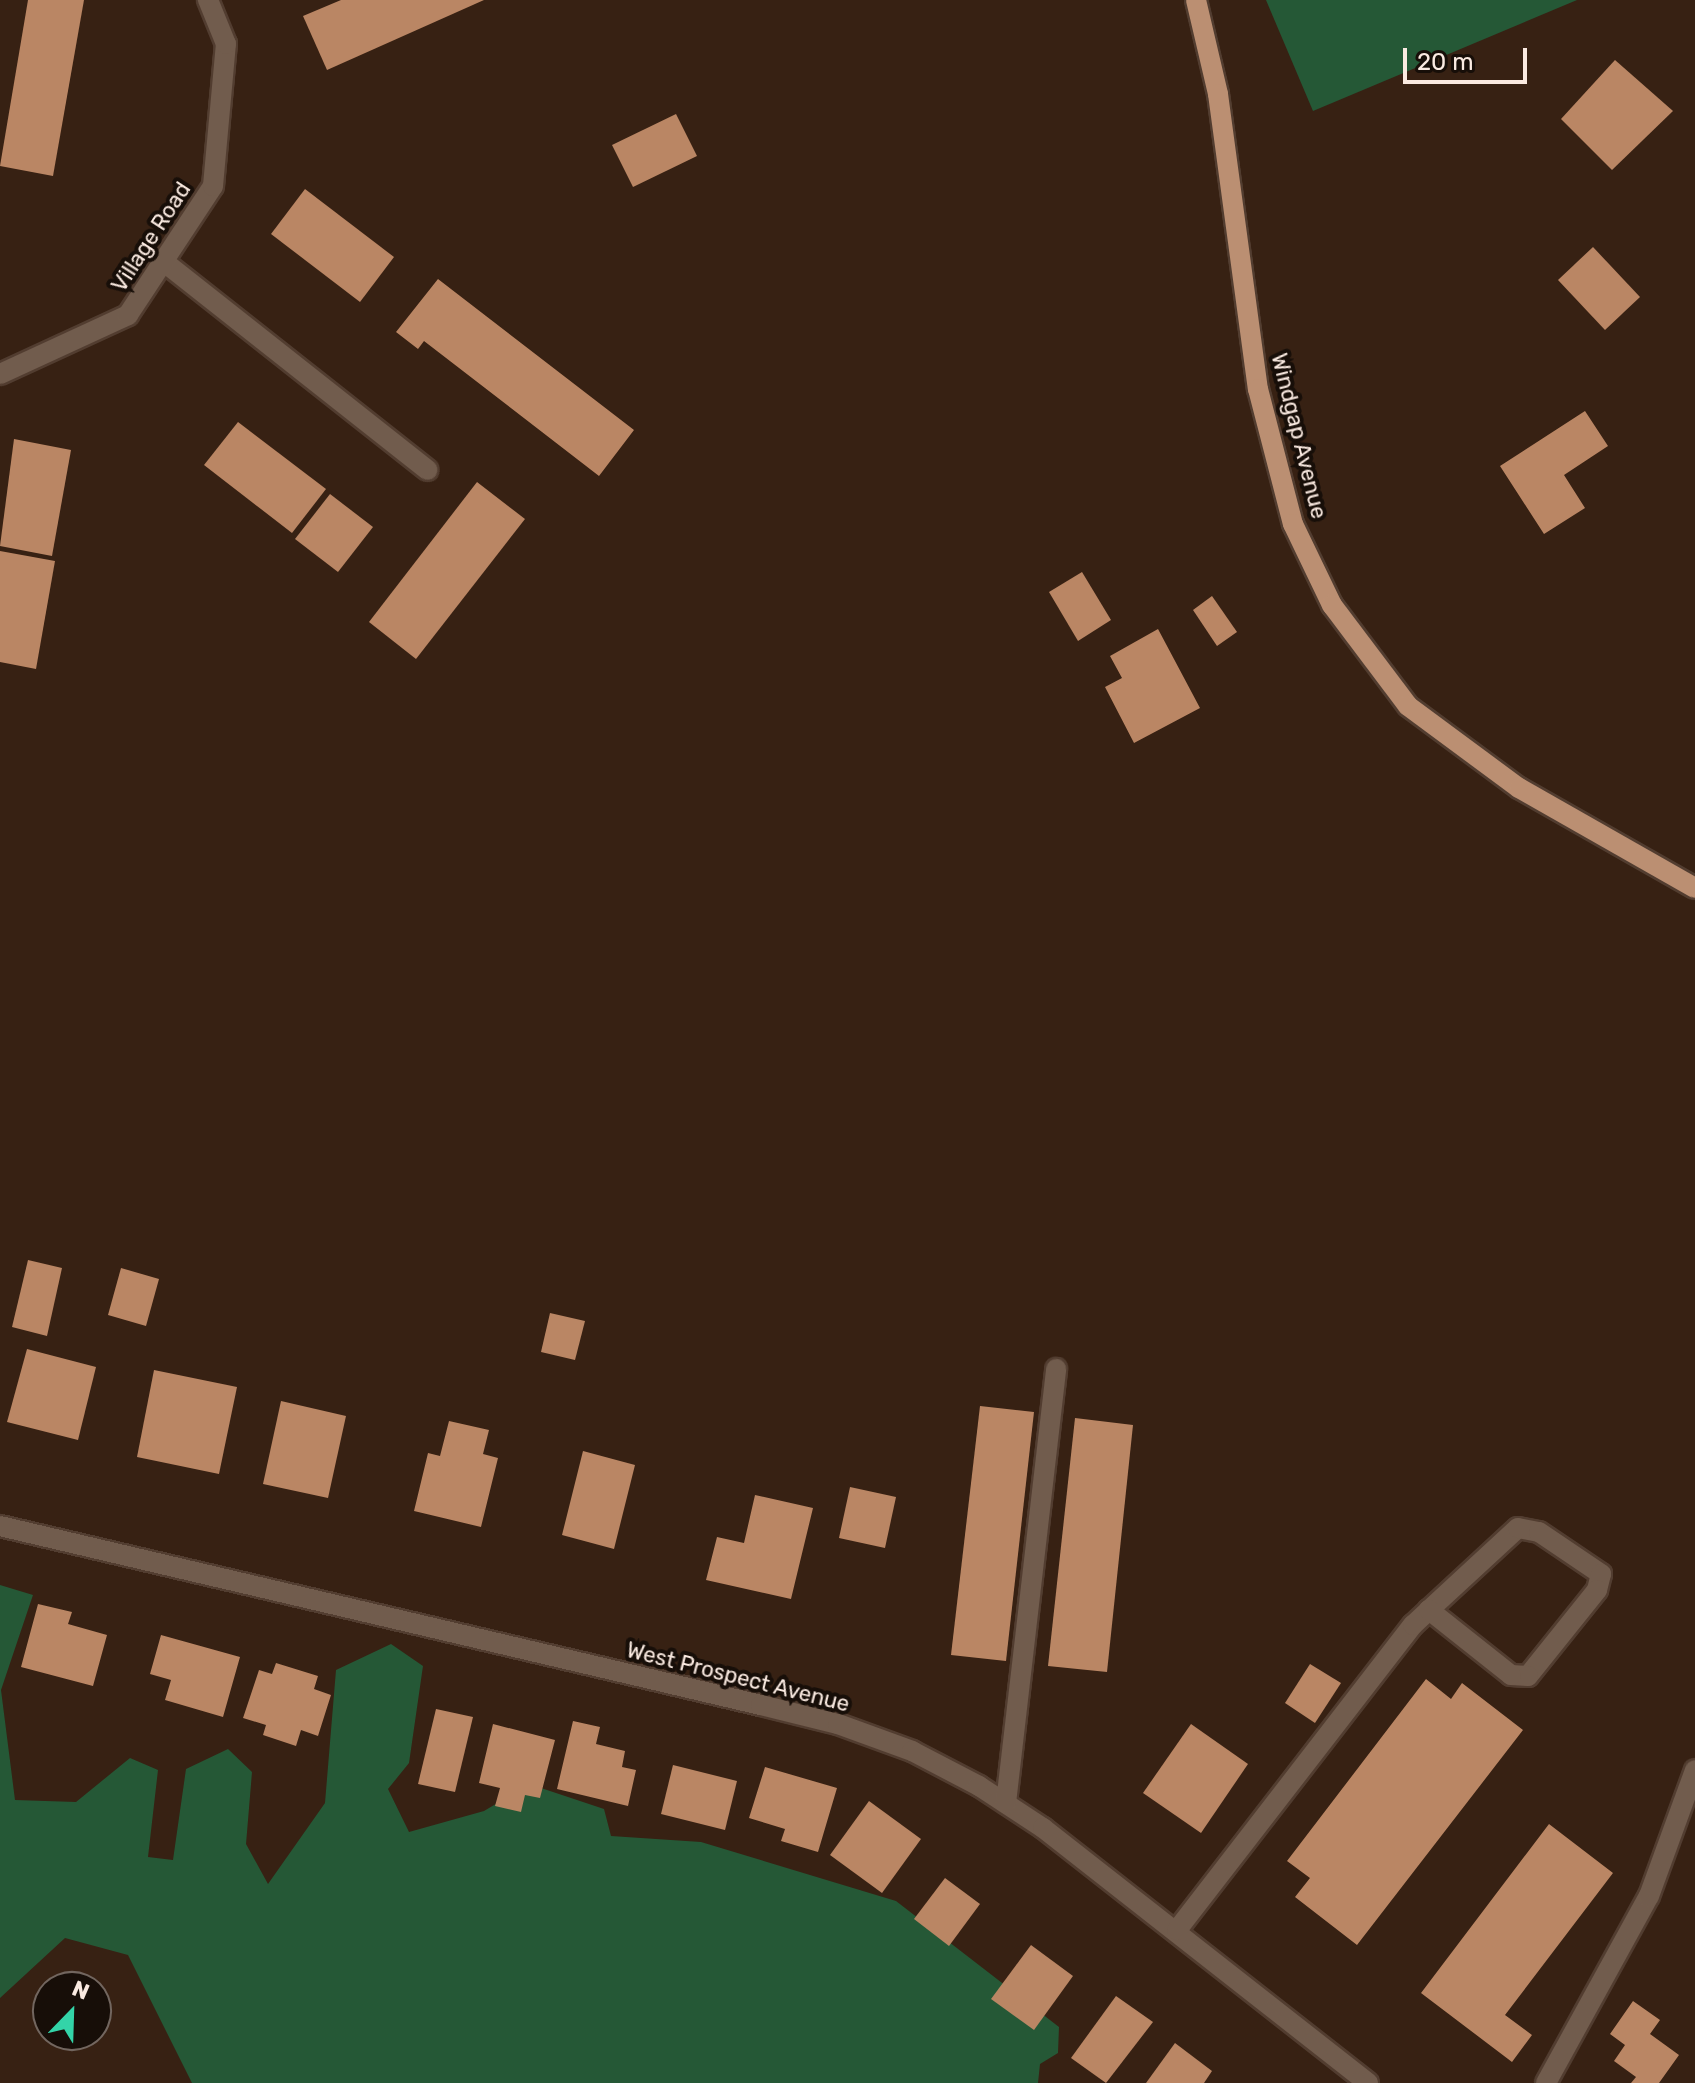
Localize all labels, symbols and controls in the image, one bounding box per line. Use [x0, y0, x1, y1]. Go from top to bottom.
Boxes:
scale bar [1407, 32, 1531, 82]
text: 20 m [1417, 48, 1474, 76]
street label: Village Road [106, 177, 196, 297]
street label: Windgap Avenue [1266, 350, 1332, 522]
street label: West Prospect Avenue [624, 1636, 852, 1718]
north arrow [32, 1971, 112, 2051]
text: N [68, 1975, 93, 2006]

